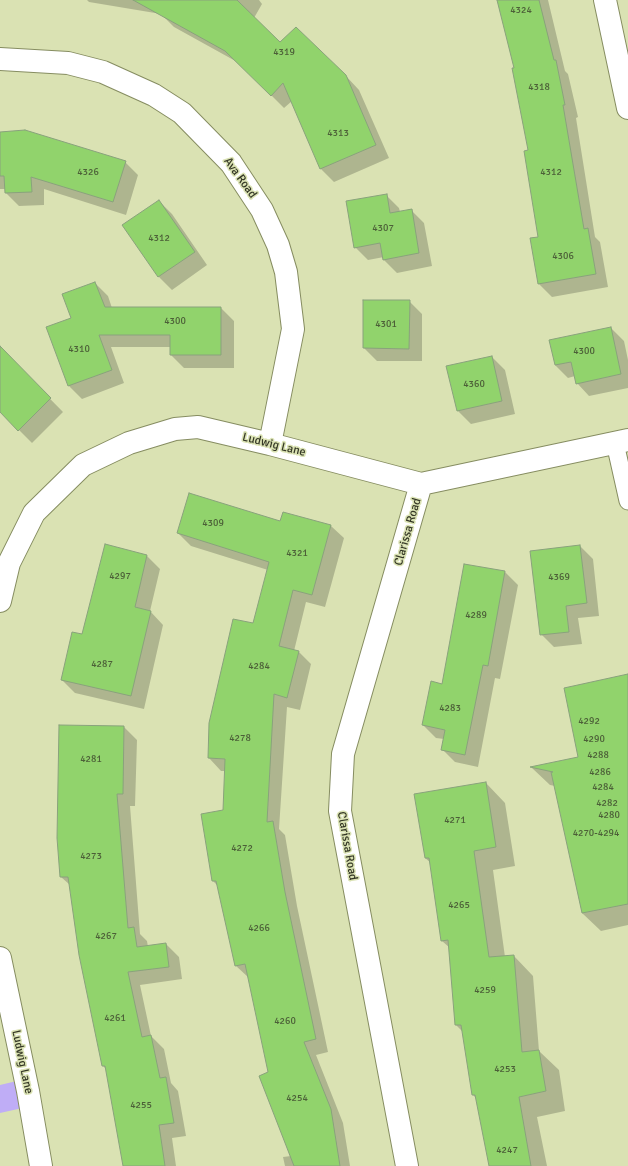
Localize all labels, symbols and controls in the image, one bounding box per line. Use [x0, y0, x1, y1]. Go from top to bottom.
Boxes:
house number: 4324 [510, 4, 532, 16]
house number: 4319 [273, 46, 295, 58]
house number: 4318 [528, 81, 550, 93]
house number: 4313 [327, 127, 349, 139]
street label: Ava Road [220, 155, 260, 201]
house number: 4326 [77, 166, 99, 178]
house number: 4312 [540, 166, 562, 178]
house number: 4307 [372, 222, 394, 234]
house number: 4312 [148, 232, 170, 244]
house number: 4306 [552, 250, 574, 262]
house number: 4300 [164, 315, 186, 327]
house number: 4301 [375, 318, 397, 330]
house number: 4310 [68, 343, 90, 355]
house number: 4300 [573, 345, 595, 357]
house number: 4360 [463, 378, 485, 390]
street label: Ludwig Lane [241, 430, 307, 460]
street label: Clarissa Road [391, 497, 425, 567]
house number: 4309 [202, 517, 224, 529]
house number: 4321 [286, 547, 308, 559]
house number: 4297 [109, 570, 131, 582]
house number: 4369 [548, 571, 570, 583]
house number: 4289 [465, 609, 487, 621]
house number: 4287 [91, 658, 113, 670]
house number: 4284 [248, 660, 270, 672]
house number: 4283 [439, 702, 461, 714]
house number: 4292 [578, 715, 600, 727]
house number: 4278 [229, 732, 251, 744]
house number: 4290 [583, 733, 605, 745]
house number: 4288 [587, 749, 609, 761]
house number: 4281 [80, 753, 102, 765]
house number: 4286 [589, 766, 611, 778]
house number: 4284 [592, 781, 614, 793]
house number: 4282 [596, 797, 618, 809]
house number: 4280 [598, 809, 620, 821]
street label: Clarissa Road [334, 810, 360, 882]
house number: 4271 [444, 814, 466, 826]
house number: 4270-4294 [573, 827, 619, 839]
house number: 4272 [231, 842, 253, 854]
house number: 4273 [80, 850, 102, 862]
house number: 4265 [448, 899, 470, 911]
house number: 4266 [248, 922, 270, 934]
house number: 4267 [95, 930, 117, 942]
house number: 4259 [474, 984, 496, 996]
house number: 4261 [104, 1012, 126, 1024]
house number: 4260 [274, 1015, 296, 1027]
street label: Ludwig Lane [8, 1029, 36, 1095]
house number: 4253 [494, 1063, 516, 1075]
house number: 4254 [286, 1092, 308, 1104]
house number: 4255 [130, 1099, 152, 1111]
house number: 4247 [496, 1144, 518, 1156]

